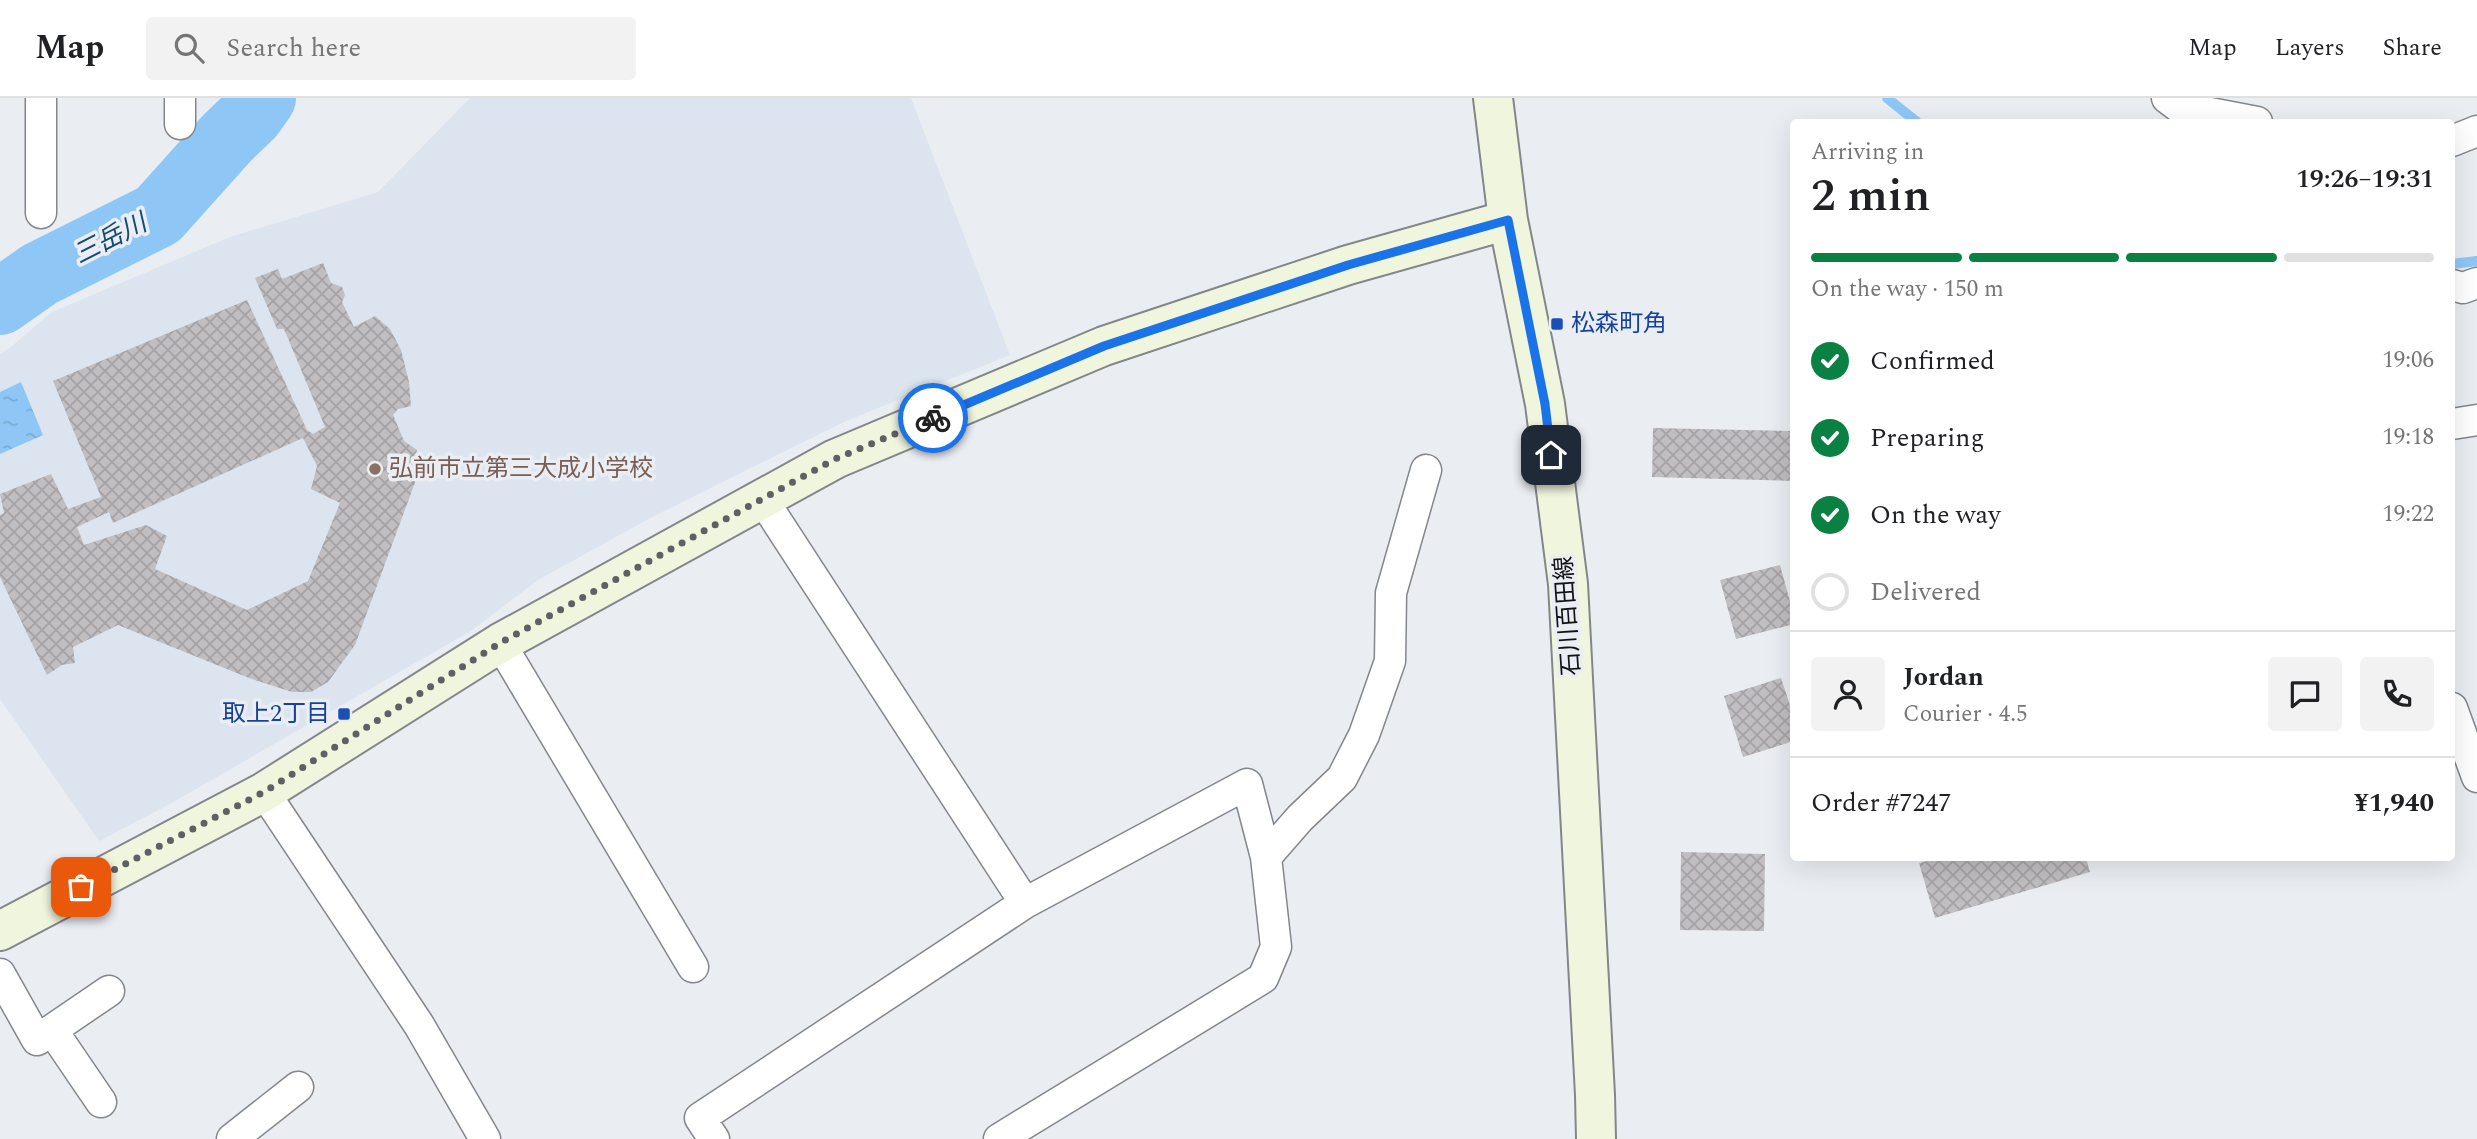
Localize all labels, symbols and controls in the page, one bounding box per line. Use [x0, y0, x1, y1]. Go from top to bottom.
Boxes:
search box [146, 17, 636, 80]
text: Map [35, 23, 104, 73]
text: Search here [226, 28, 361, 68]
icon: search [170, 29, 208, 67]
text: Map [2188, 30, 2237, 66]
text: Layers [2275, 30, 2345, 66]
text: Share [2383, 30, 2442, 66]
text: Arriving in [1811, 135, 1924, 170]
text: 19:26–19:31 [2296, 159, 2434, 199]
text: 2 min [1811, 161, 1930, 231]
water label: 三岳川 [66, 202, 156, 275]
text: On the way · 150 m [1811, 272, 2004, 307]
place label: 松森町角 [1571, 306, 1667, 342]
marker: 松森町角 [1549, 316, 1565, 332]
text: Confirmed [1870, 341, 1995, 381]
icon: check [1811, 342, 1849, 380]
text: 19:06 [2382, 343, 2434, 378]
courier [898, 383, 968, 453]
icon: bike [914, 399, 952, 437]
text: Preparing [1870, 418, 1984, 458]
icon: check [1811, 419, 1849, 457]
text: 19:18 [2382, 420, 2434, 455]
pin [1521, 425, 1581, 485]
icon: home [1532, 436, 1570, 474]
place label: 弘前市立第三大成小学校 [389, 451, 653, 487]
marker: 弘前市立第三大成小学校 [367, 461, 383, 477]
text: On the way [1870, 495, 2001, 535]
icon: check [1811, 496, 1849, 534]
text: 19:22 [2382, 497, 2434, 532]
street label: 石川百田線 [1546, 555, 1590, 677]
text: Delivered [1870, 572, 1981, 612]
button: person [1811, 657, 1885, 731]
text: Jordan [1903, 657, 1984, 697]
button: chat [2268, 657, 2342, 731]
button: phone [2360, 657, 2434, 731]
place label: 取上2丁目 [222, 696, 330, 732]
text: Courier · 4.5 [1903, 697, 2028, 732]
marker: 取上2丁目 [336, 706, 352, 722]
text: Order #7247 [1811, 783, 1951, 823]
text: ¥1,940 [2354, 783, 2434, 823]
pin [51, 857, 111, 917]
icon: bag [62, 868, 100, 906]

